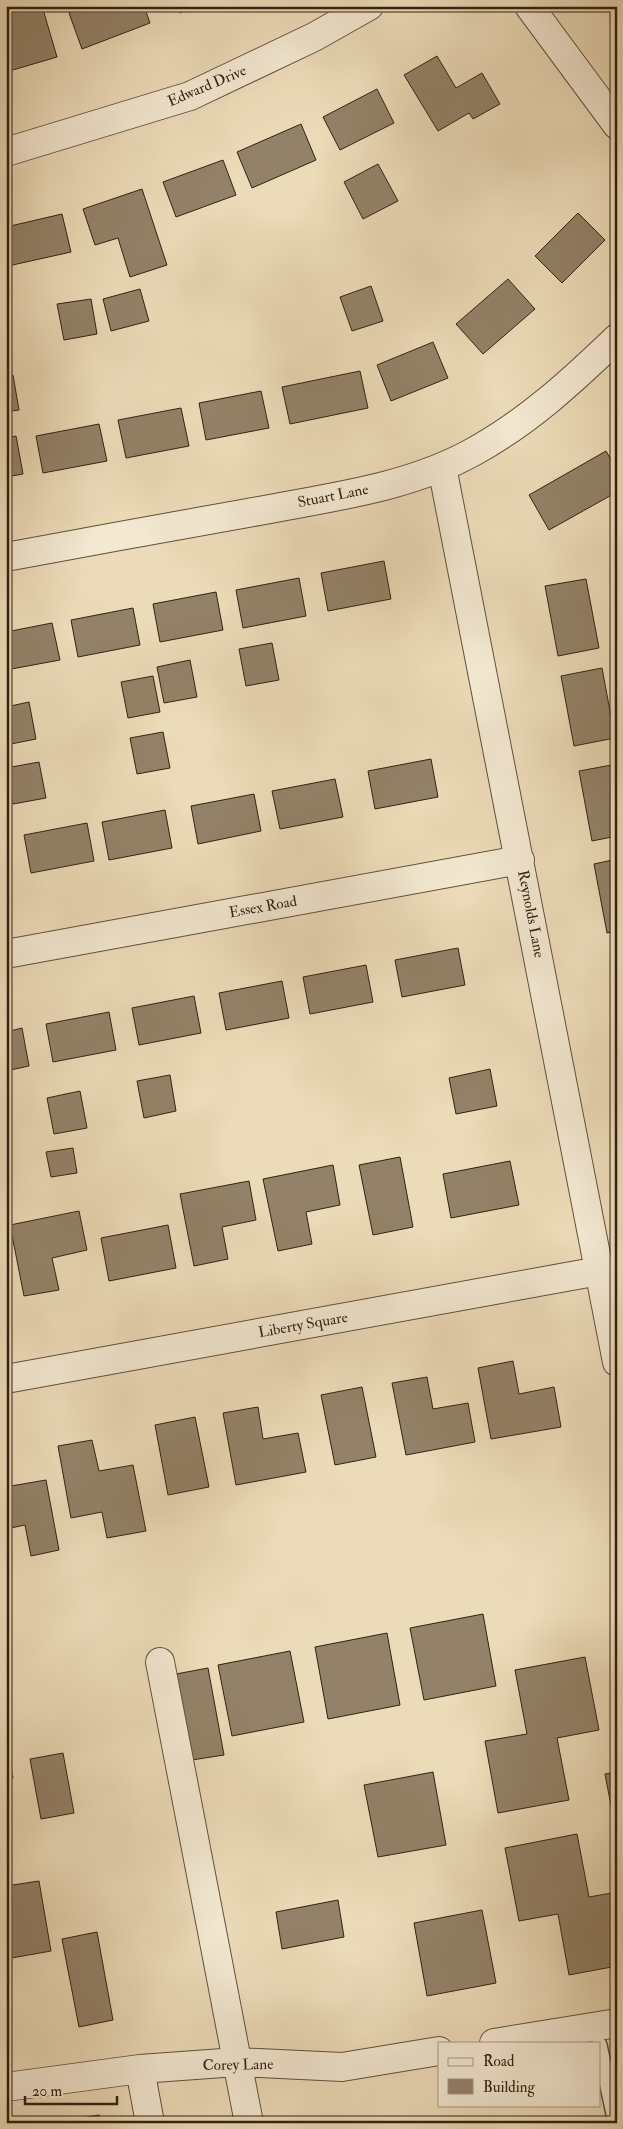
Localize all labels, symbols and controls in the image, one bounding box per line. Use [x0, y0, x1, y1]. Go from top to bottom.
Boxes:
street label: Edward Drive [165, 61, 249, 111]
street label: Stuart Lane [296, 480, 370, 512]
street label: Reynolds Lane [513, 869, 549, 959]
street label: Essex Road [228, 892, 299, 922]
street label: Liberty Square [257, 1308, 349, 1342]
legend [438, 2042, 600, 2106]
text: Road [483, 2052, 515, 2071]
street label: Corey Lane [202, 2055, 274, 2075]
scale bar [25, 2074, 118, 2106]
text: Building [483, 2078, 535, 2097]
text: 20 m [32, 2082, 62, 2101]

